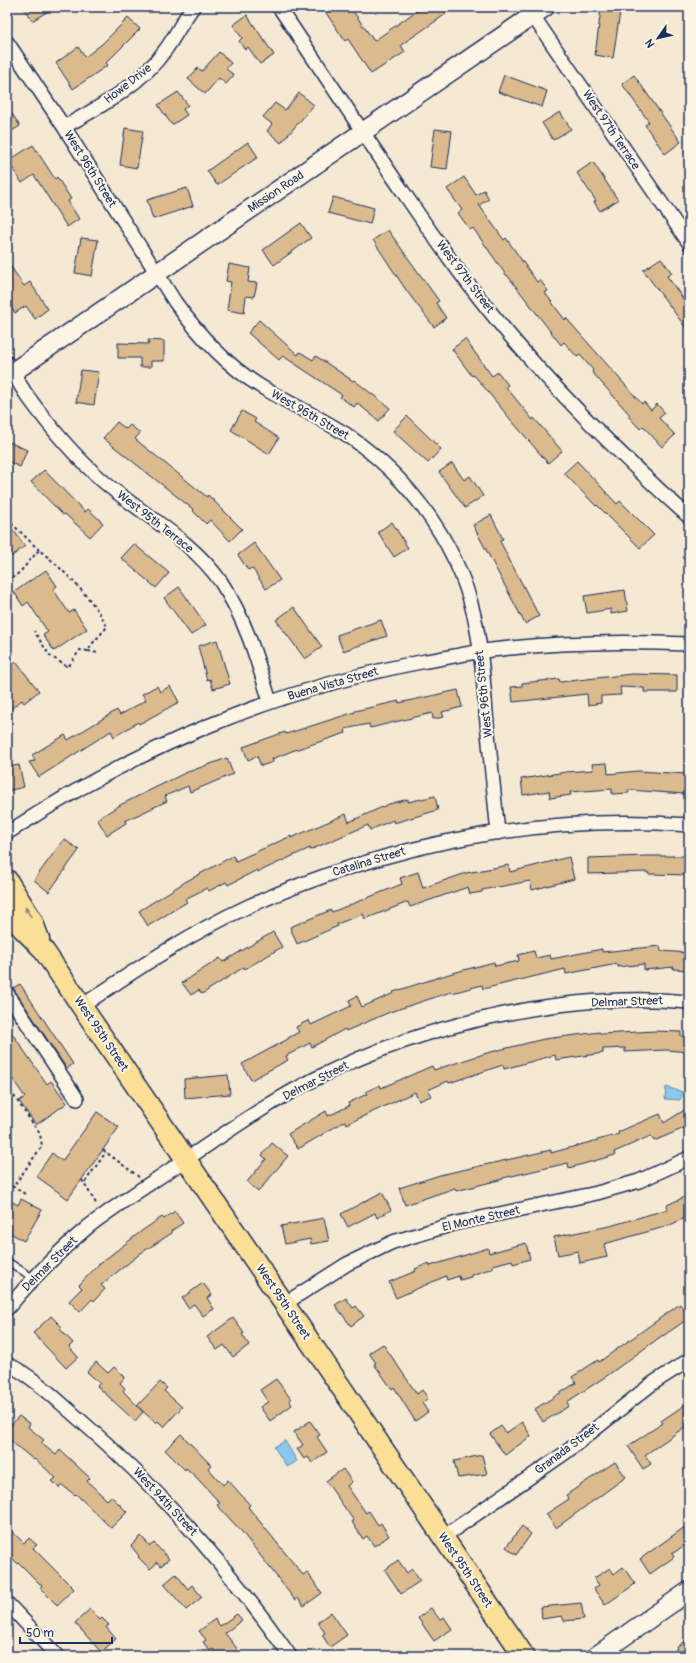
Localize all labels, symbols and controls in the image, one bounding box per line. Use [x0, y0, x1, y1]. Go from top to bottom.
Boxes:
north arrow [638, 18, 678, 58]
text: N [642, 36, 658, 50]
street label: Howe Drive [101, 61, 155, 107]
street label: West 97th Terrace [579, 87, 643, 173]
street label: West 96th Street [60, 128, 120, 210]
street label: Mission Road [245, 168, 307, 216]
street label: West 97th Street [433, 238, 497, 316]
street label: West 96th Street [268, 387, 352, 444]
street label: West 95th Terrace [114, 488, 196, 557]
street label: West 96th Street [472, 649, 496, 738]
street label: Buena Vista Street [286, 664, 380, 704]
street label: Catalina Street [331, 844, 407, 880]
one-way arrow [24, 907, 31, 918]
street label: Delmar Street [591, 993, 663, 1011]
street label: West 95th Street [70, 994, 132, 1075]
street label: Delmar Street [281, 1058, 352, 1104]
street label: El Monte Street [441, 1203, 521, 1235]
street label: Delmar Street [19, 1233, 81, 1295]
street label: West 95th Street [252, 1262, 314, 1343]
street label: Granada Street [532, 1420, 602, 1478]
street label: West 94th Street [130, 1465, 201, 1539]
street label: West 95th Street [434, 1530, 496, 1611]
scale bar [20, 1619, 112, 1645]
text: 50 m [26, 1626, 54, 1641]

